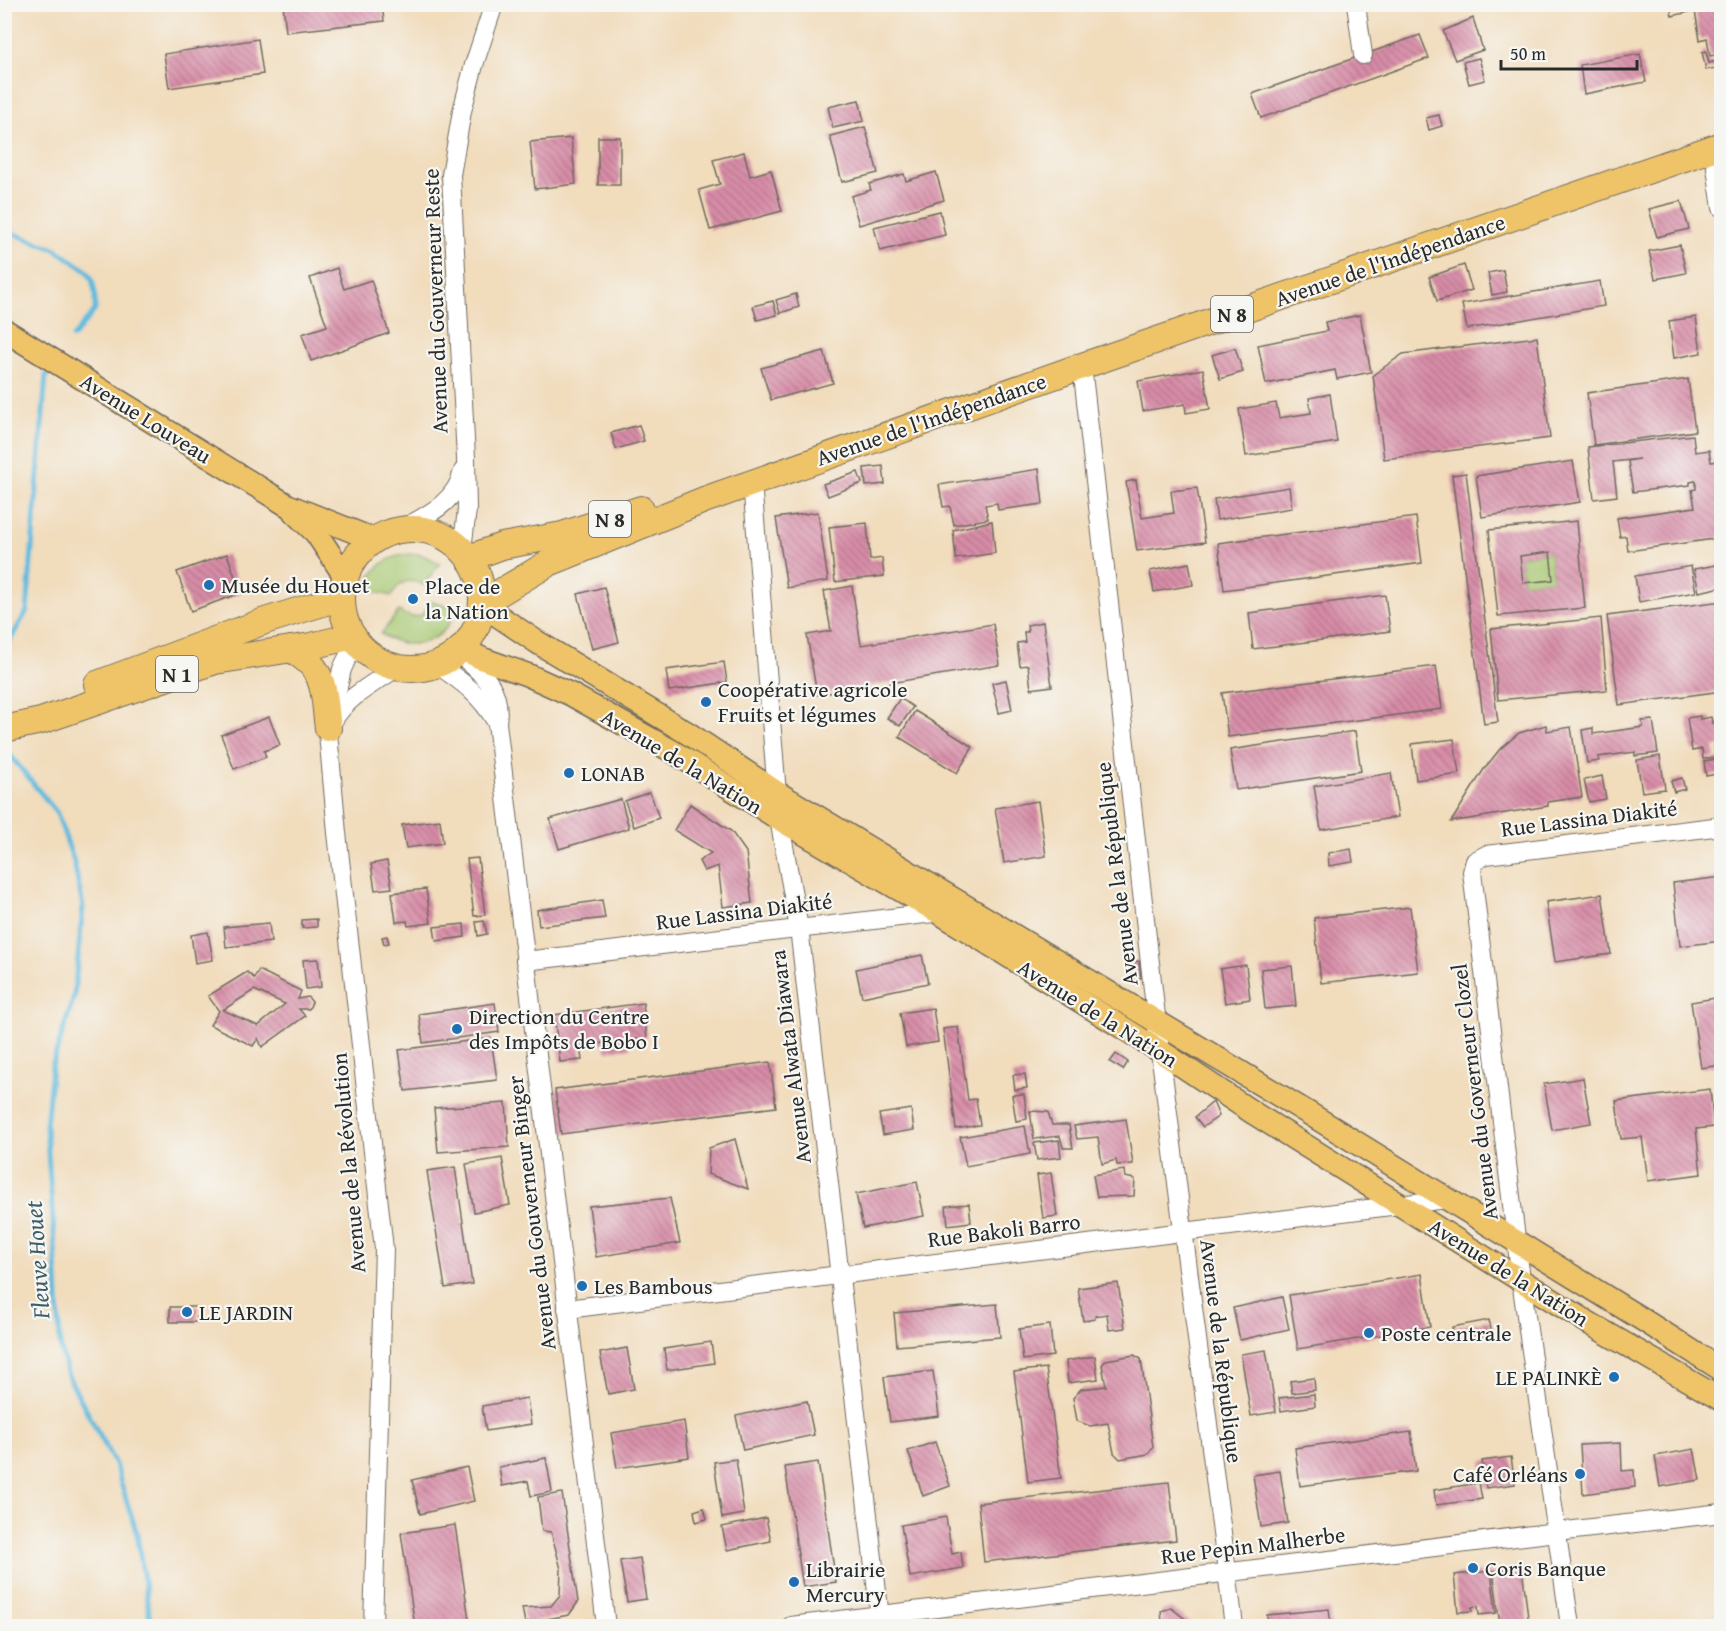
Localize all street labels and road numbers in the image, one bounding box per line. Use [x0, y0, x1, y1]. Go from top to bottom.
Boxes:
street label: Avenue du Gouverneur Reste [414, 168, 456, 434]
street label: Avenue de l'Indépendance [1271, 206, 1509, 314]
road number: N 8 [1211, 296, 1253, 332]
street label: Avenue Louveau [74, 365, 218, 471]
street label: Avenue de l'Indépendance [812, 365, 1050, 473]
road number: N 8 [589, 501, 631, 537]
road number: N 1 [156, 656, 198, 692]
street label: Avenue de la Nation [595, 700, 769, 822]
street label: Avenue de la République [1086, 760, 1146, 988]
street label: Rue Lassina Diakité [1499, 791, 1679, 845]
street label: Rue Lassina Diakité [654, 884, 834, 938]
street label: Avenue Alwata Diawara [761, 948, 819, 1166]
street label: Avenue de la Nation [1012, 951, 1185, 1075]
street label: Avenue du Governeur Clozel [1442, 962, 1506, 1222]
street label: Avenue de la Révolution [322, 1051, 374, 1275]
street label: Avenue du Gouverneur Binger [498, 1074, 564, 1352]
street label: Rue Bakoli Barro [926, 1205, 1082, 1255]
street label: Avenue de la Nation [1423, 1210, 1596, 1334]
street label: Avenue de la République [1192, 1237, 1252, 1465]
street label: Rue Pepin Malherbe [1159, 1518, 1347, 1572]

